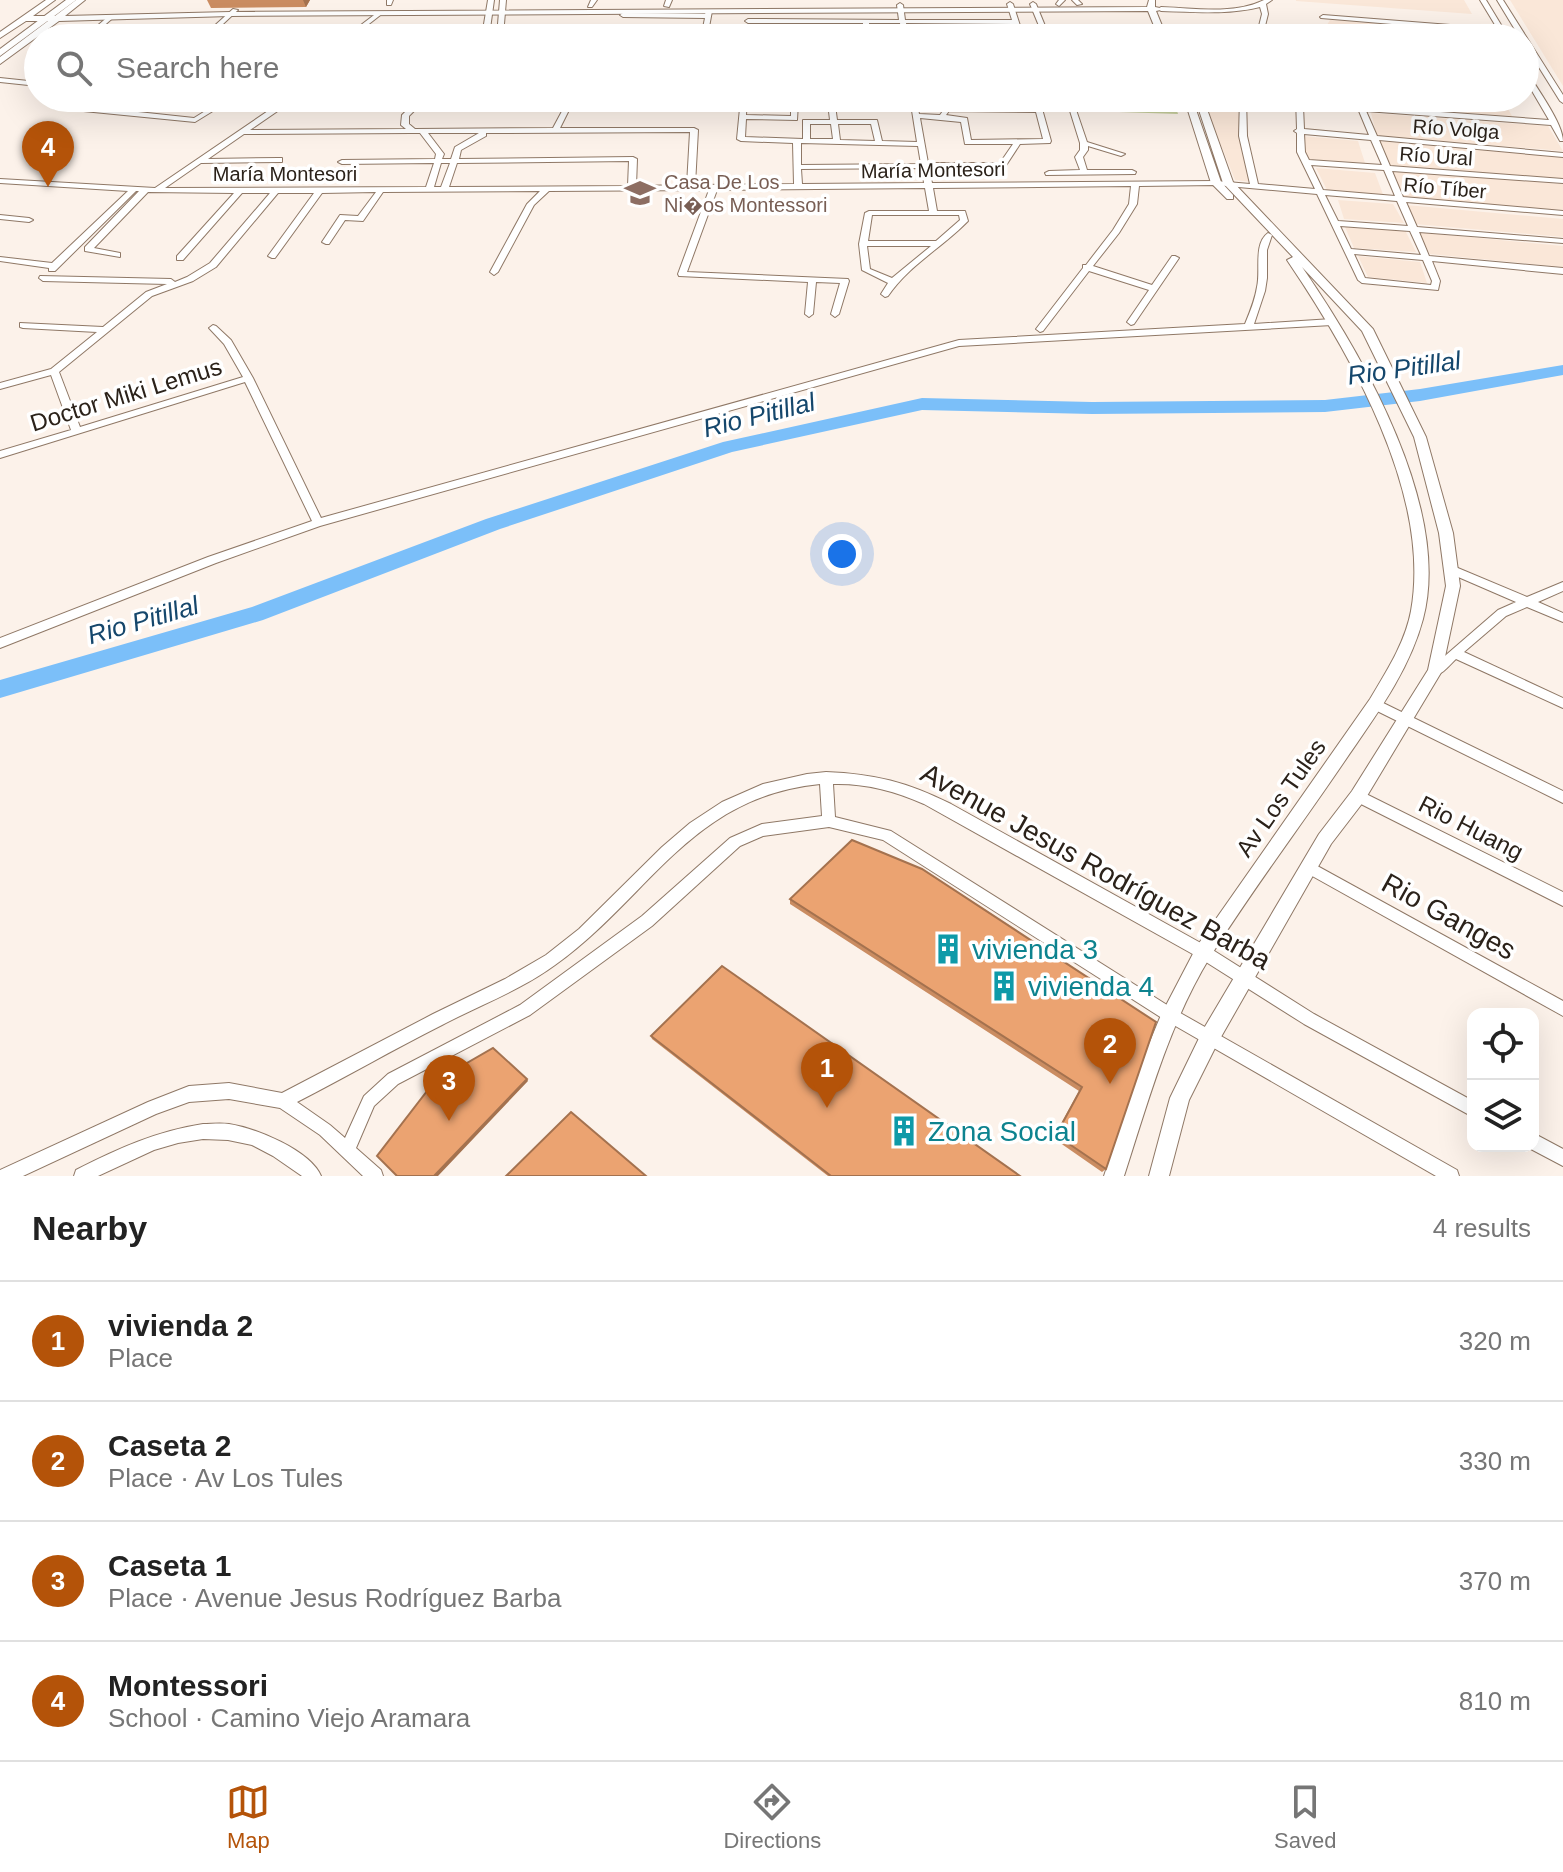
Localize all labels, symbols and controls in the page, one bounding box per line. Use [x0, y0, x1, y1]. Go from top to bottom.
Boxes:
search box [24, 24, 1539, 112]
icon: search [52, 46, 96, 90]
text: Search here [116, 51, 279, 84]
street label: Río Volga [1412, 115, 1501, 143]
pin: 4 [22, 121, 74, 187]
street label: Río Ural [1399, 142, 1473, 170]
street label: María Montesori [861, 158, 1005, 182]
street label: María Montesori [213, 163, 357, 185]
place label: Casa De Los Ni�os Montessori [664, 171, 827, 216]
street label: Río Tíber [1403, 173, 1488, 203]
school or university icon: Casa De Los Ni�os Montessori [623, 176, 657, 210]
water label: Rio Pitillal [1345, 345, 1464, 391]
street label: Doctor Miki Lemus [27, 353, 225, 436]
water label: Rio Pitillal [700, 386, 819, 443]
your location [822, 534, 862, 574]
water label: Rio Pitillal [84, 590, 203, 650]
street label: Av Los Tules [1230, 734, 1331, 862]
street label: Avenue Jesus Rodríguez Barba [916, 757, 1276, 976]
street label: Rio Huang [1415, 790, 1528, 865]
street label: Rio Ganges [1377, 867, 1521, 966]
building icon: vivienda 3 [931, 932, 965, 966]
place label: vivienda 3 [972, 934, 1098, 965]
building icon: vivienda 4 [987, 969, 1021, 1003]
place label: vivienda 4 [1028, 971, 1154, 1002]
map controls [1467, 1008, 1539, 1152]
button: locate [1467, 1008, 1539, 1080]
pin: 2 [1084, 1018, 1136, 1084]
pin: 1 [801, 1042, 853, 1108]
pin: 3 [423, 1055, 475, 1121]
button: layers [1467, 1080, 1539, 1152]
building icon: Zona Social [887, 1114, 921, 1148]
place label: Zona Social [928, 1116, 1076, 1147]
text: Nearby [32, 1209, 147, 1247]
text: 4 results [1433, 1213, 1531, 1243]
text: vivienda 2 [108, 1309, 253, 1342]
text: 1 [51, 1326, 65, 1356]
text: 320 m [1459, 1326, 1531, 1356]
text: Place [108, 1343, 173, 1373]
text: Caseta 2 [108, 1429, 231, 1462]
text: 2 [51, 1446, 65, 1476]
text: 330 m [1459, 1446, 1531, 1476]
text: Place · Av Los Tules [108, 1463, 343, 1493]
text: Caseta 1 [108, 1549, 231, 1582]
text: 3 [51, 1566, 65, 1596]
text: 370 m [1459, 1566, 1531, 1596]
text: Place · Avenue Jesus Rodríguez Barba [108, 1583, 561, 1613]
text: Montessori [108, 1669, 268, 1702]
text: 4 [51, 1686, 65, 1716]
text: 810 m [1459, 1686, 1531, 1716]
text: School · Camino Viejo Aramara [108, 1703, 470, 1733]
tab: Map [226, 1780, 270, 1854]
tab: Directions [723, 1780, 821, 1854]
tab: Saved [1274, 1780, 1337, 1854]

